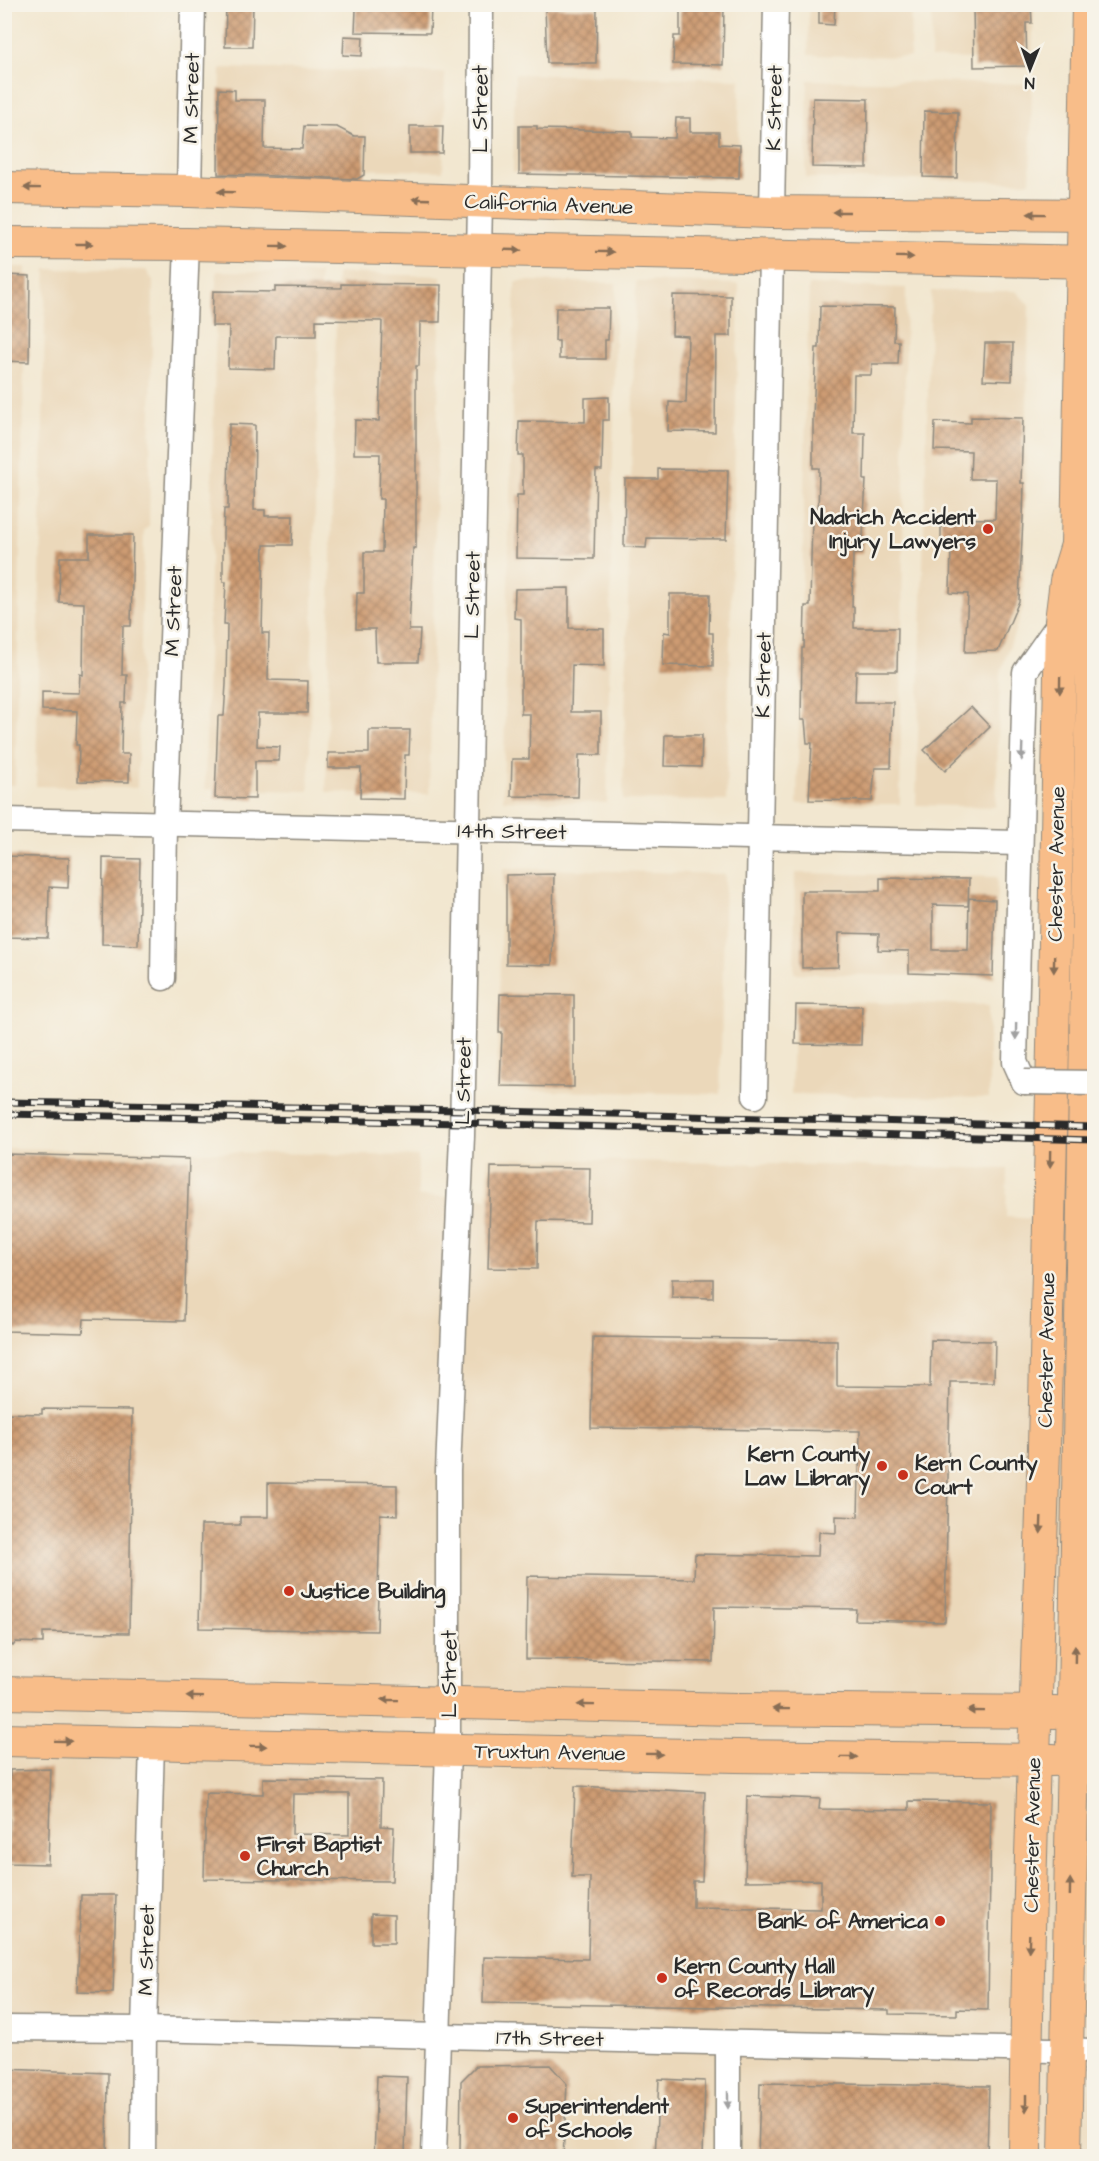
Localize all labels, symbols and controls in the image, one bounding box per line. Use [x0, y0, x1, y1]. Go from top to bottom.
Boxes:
north arrow [1000, 39, 1060, 99]
street label: M Street [176, 52, 207, 144]
street label: K Street [759, 64, 790, 151]
street label: L Street [466, 65, 495, 153]
text: N [1025, 72, 1035, 94]
one-way arrow [22, 183, 41, 193]
street label: California Avenue [464, 187, 634, 222]
one-way arrow [217, 188, 236, 197]
one-way arrow [412, 195, 431, 204]
one-way arrow [832, 207, 851, 217]
one-way arrow [1027, 209, 1046, 219]
one-way arrow [74, 239, 93, 249]
one-way arrow [269, 241, 288, 250]
one-way arrow [503, 246, 522, 255]
one-way arrow [595, 247, 614, 257]
one-way arrow [895, 252, 914, 262]
place label: Nadrich Accident Injury Lawyers [810, 503, 977, 559]
marker: Nadrich Accident Injury Lawyers [981, 522, 995, 536]
street label: L Street [457, 550, 488, 639]
street label: M Street [157, 565, 190, 657]
street label: K Street [748, 631, 779, 718]
one-way arrow [1055, 676, 1064, 695]
one-way arrow [1018, 743, 1027, 762]
street label: Chester Avenue [1041, 786, 1072, 942]
street label: 14th Street [457, 816, 567, 847]
one-way arrow [1049, 955, 1059, 974]
one-way arrow [1011, 1021, 1020, 1040]
street label: L Street [448, 1036, 479, 1125]
one-way arrow [1045, 1150, 1055, 1169]
street label: Chester Avenue [1031, 1272, 1062, 1428]
place label: Kern County Law Library [744, 1440, 870, 1496]
place label: Kern County Court [915, 1449, 1038, 1502]
marker: Kern County Law Library [875, 1459, 889, 1473]
marker: Kern County Court [896, 1468, 910, 1482]
one-way arrow [1036, 1515, 1046, 1534]
place label: Justice Building [300, 1577, 446, 1608]
marker: Justice Building [282, 1584, 296, 1598]
street label: L Street [435, 1630, 464, 1718]
one-way arrow [1070, 1644, 1079, 1663]
one-way arrow [186, 1692, 205, 1701]
one-way arrow [381, 1695, 400, 1705]
one-way arrow [577, 1700, 596, 1709]
one-way arrow [771, 1704, 790, 1714]
one-way arrow [966, 1706, 985, 1716]
one-way arrow [53, 1737, 72, 1746]
street label: Truxtun Avenue [474, 1737, 626, 1768]
one-way arrow [248, 1741, 267, 1750]
one-way arrow [644, 1749, 663, 1759]
one-way arrow [839, 1752, 858, 1762]
street label: Chester Avenue [1017, 1757, 1048, 1913]
place label: First Baptist Church [257, 1830, 382, 1883]
marker: First Baptist Church [238, 1849, 252, 1863]
one-way arrow [1065, 1877, 1075, 1896]
street label: M Street [131, 1904, 162, 1996]
place label: Bank of America [758, 1907, 928, 1936]
marker: Bank of America [933, 1914, 947, 1928]
one-way arrow [1024, 1934, 1034, 1953]
place label: Kern County Hall of Records Library [674, 1952, 875, 2008]
marker: Kern County Hall of Records Library [655, 1971, 669, 1985]
street label: 17th Street [496, 2023, 605, 2054]
one-way arrow [723, 2090, 733, 2109]
place label: Superintendent of Schools [524, 2092, 669, 2145]
one-way arrow [1021, 2093, 1031, 2112]
marker: Superintendent of Schools [506, 2111, 520, 2125]

